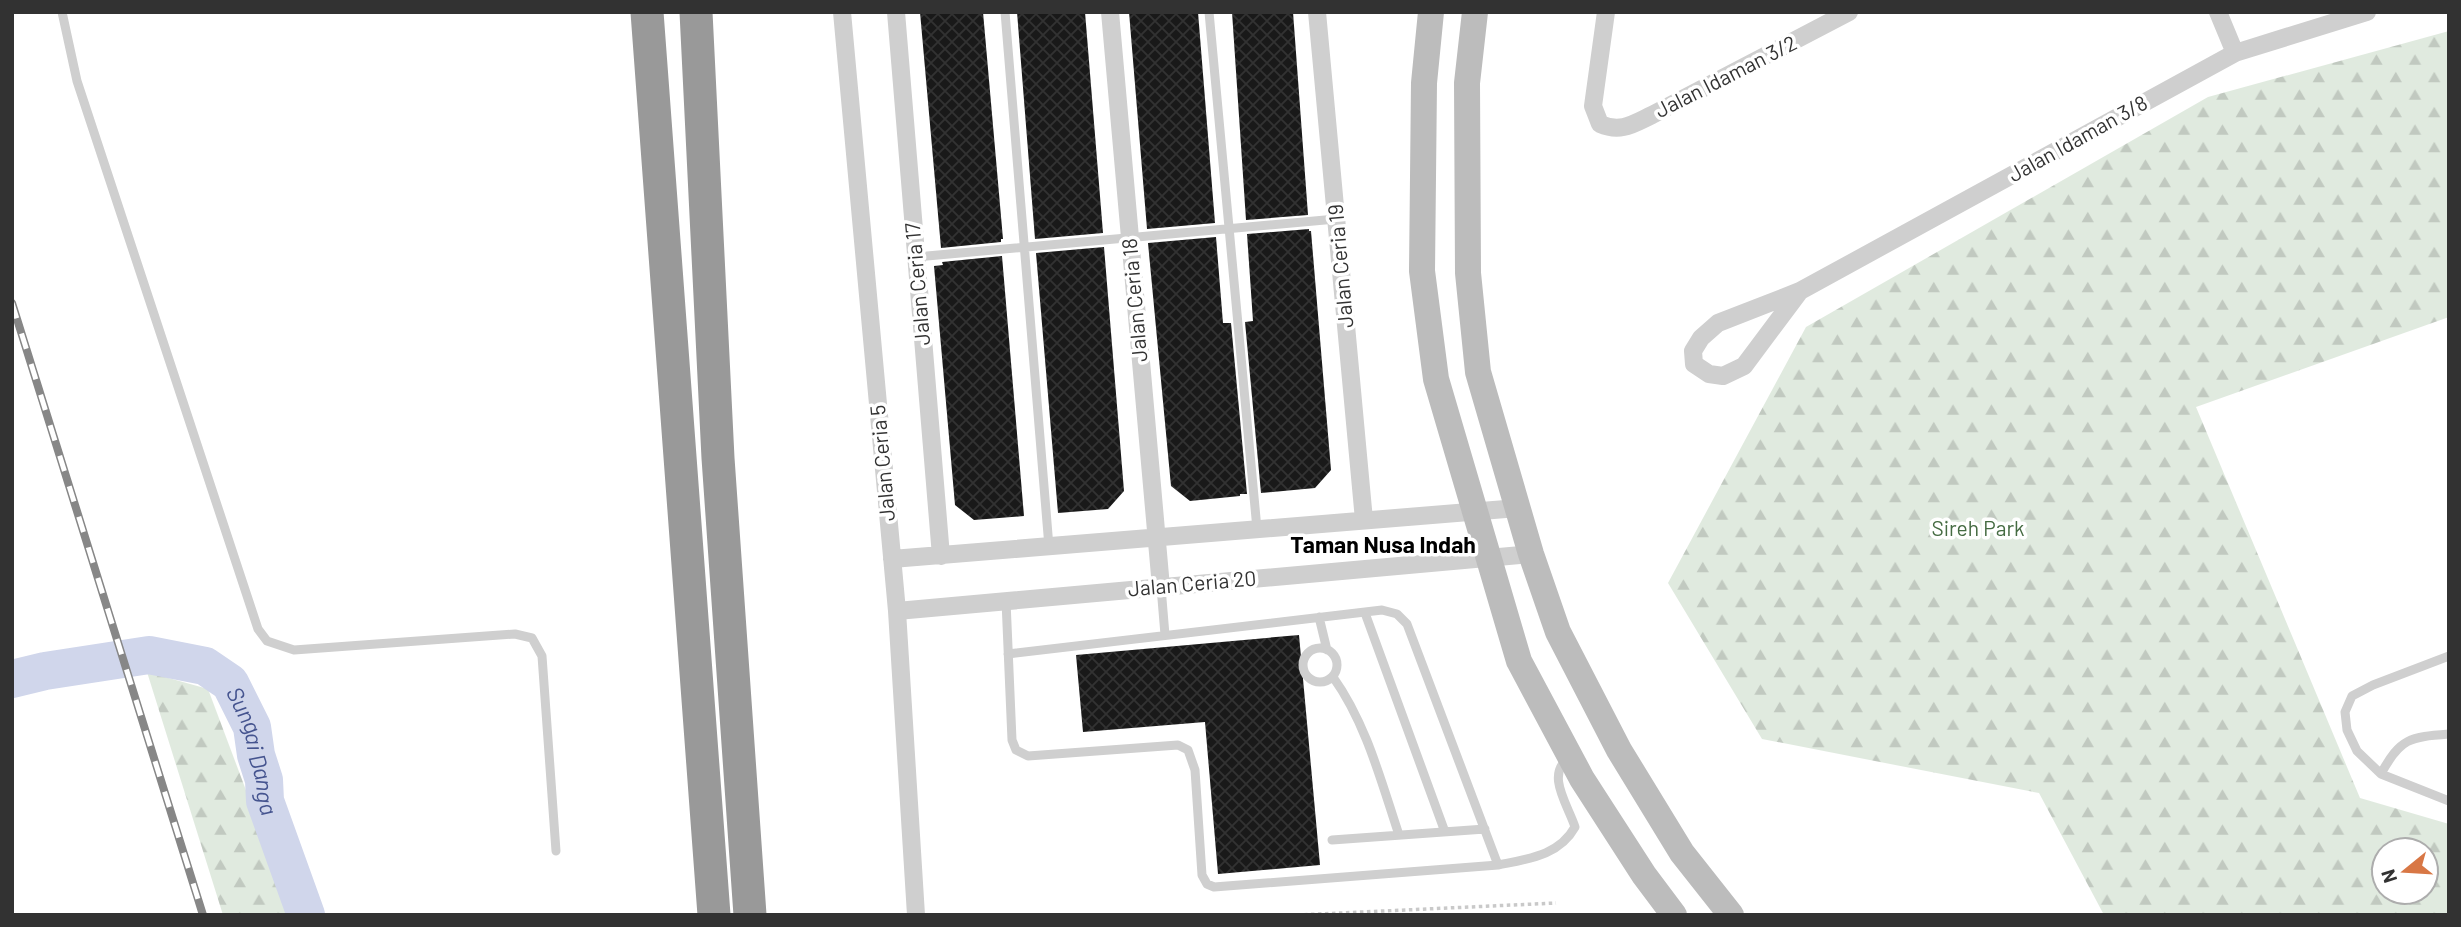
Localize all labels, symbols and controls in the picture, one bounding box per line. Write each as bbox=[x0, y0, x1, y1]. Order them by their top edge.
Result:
street label: Jalan Idaman 3/2 bbox=[1650, 29, 1800, 122]
street label: Jalan Idaman 3/8 bbox=[2003, 89, 2151, 186]
street label: Jalan Ceria 19 bbox=[1322, 203, 1357, 329]
street label: Jalan Ceria 17 bbox=[899, 222, 934, 347]
street label: Jalan Ceria 18 bbox=[1116, 237, 1151, 363]
street label: Jalan Ceria 5 bbox=[864, 404, 899, 522]
park label: Sireh Park bbox=[1931, 515, 2025, 540]
district label: Taman Nusa Indah bbox=[1290, 530, 1476, 558]
street label: Jalan Ceria 20 bbox=[1127, 564, 1257, 601]
water label: Sungai Danga bbox=[221, 682, 284, 819]
north arrow bbox=[2370, 836, 2440, 906]
text: N bbox=[2375, 867, 2401, 886]

